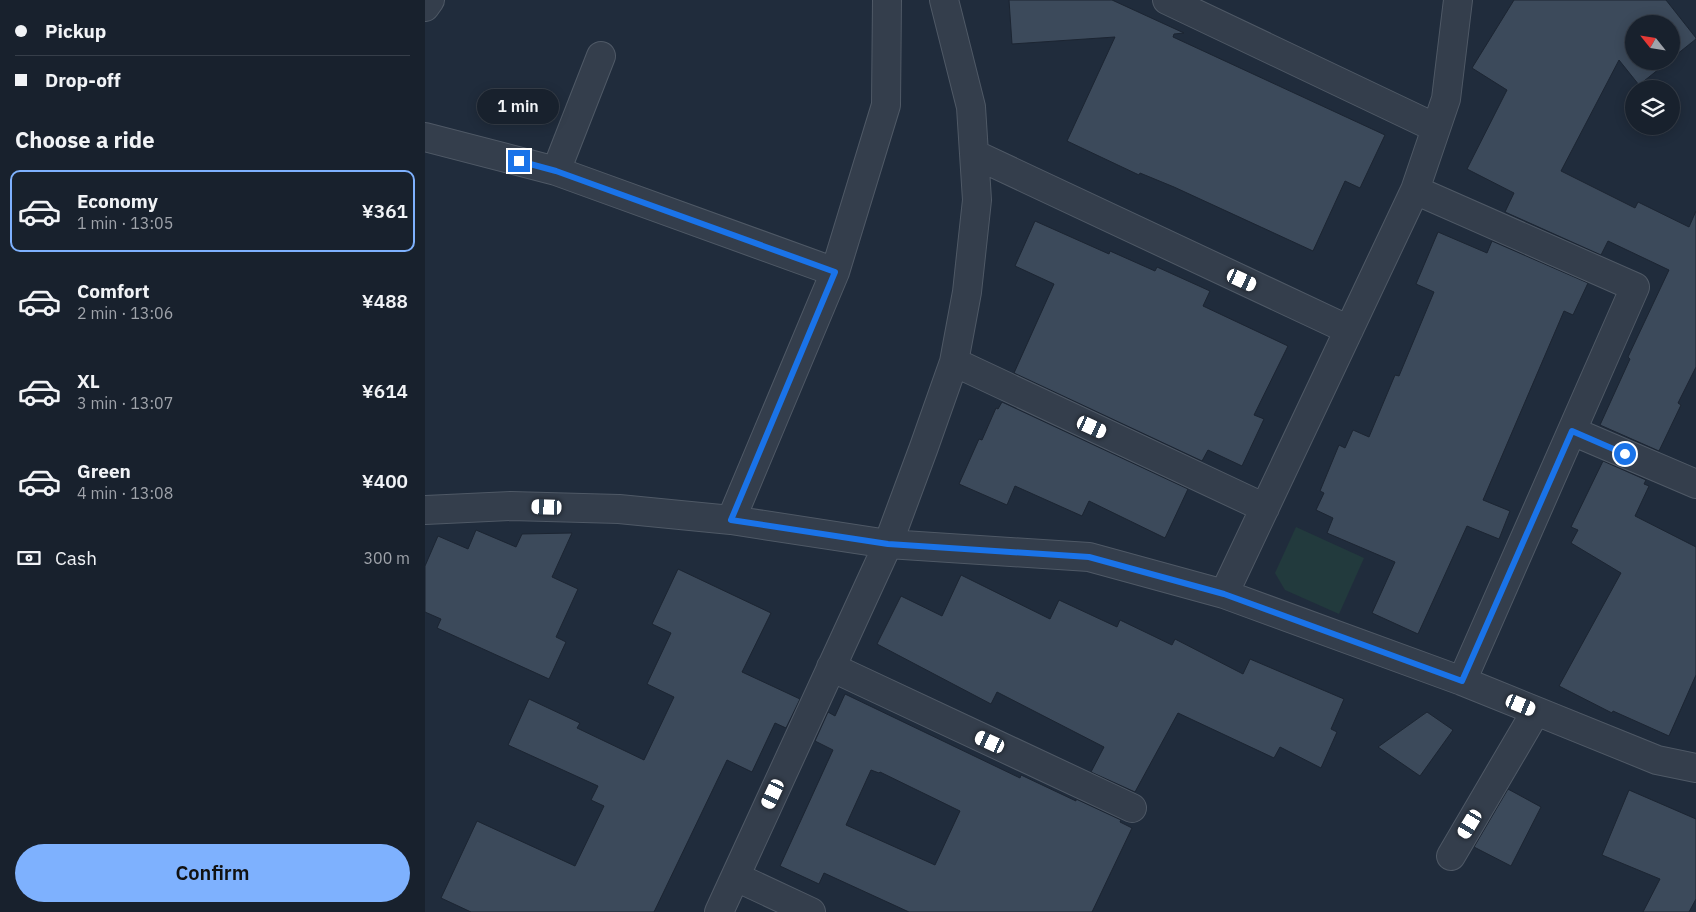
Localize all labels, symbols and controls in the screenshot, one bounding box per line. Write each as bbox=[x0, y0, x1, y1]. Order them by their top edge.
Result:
north arrow bbox=[1625, 15, 1680, 70]
map controls bbox=[1625, 15, 1680, 135]
text: Pickup bbox=[45, 19, 106, 43]
text: Drop-off bbox=[45, 68, 121, 92]
button: layers bbox=[1625, 80, 1680, 135]
callout: 1 min bbox=[478, 89, 560, 124]
text: 1 min bbox=[497, 96, 539, 116]
text: Choose a ride bbox=[15, 125, 155, 154]
route end bbox=[508, 150, 530, 172]
icon: car bbox=[17, 189, 62, 234]
text: Economy bbox=[77, 189, 158, 213]
text: ¥361 bbox=[362, 199, 408, 223]
text: 1 min · 13:05 bbox=[77, 213, 173, 233]
car bbox=[1225, 267, 1258, 293]
icon: car bbox=[17, 279, 62, 324]
text: Comfort bbox=[77, 279, 150, 303]
text: ¥488 bbox=[362, 289, 408, 313]
text: 2 min · 13:06 bbox=[77, 303, 173, 323]
icon: car bbox=[17, 369, 62, 414]
text: XL bbox=[77, 369, 100, 393]
text: ¥614 bbox=[362, 379, 408, 403]
text: 3 min · 13:07 bbox=[77, 393, 173, 413]
car bbox=[1075, 414, 1108, 440]
route start bbox=[1614, 443, 1636, 465]
icon: car bbox=[17, 459, 62, 504]
text: Green bbox=[77, 459, 131, 483]
text: ¥400 bbox=[362, 469, 408, 493]
text: 4 min · 13:08 bbox=[77, 483, 173, 503]
car bbox=[531, 499, 562, 515]
icon: cash bbox=[15, 544, 43, 572]
text: Cash bbox=[55, 546, 97, 570]
text: 300 m bbox=[363, 548, 410, 568]
car bbox=[1504, 692, 1537, 718]
car bbox=[973, 729, 1006, 755]
car bbox=[759, 777, 786, 811]
car bbox=[1455, 807, 1484, 841]
button: Confirm bbox=[15, 844, 410, 902]

